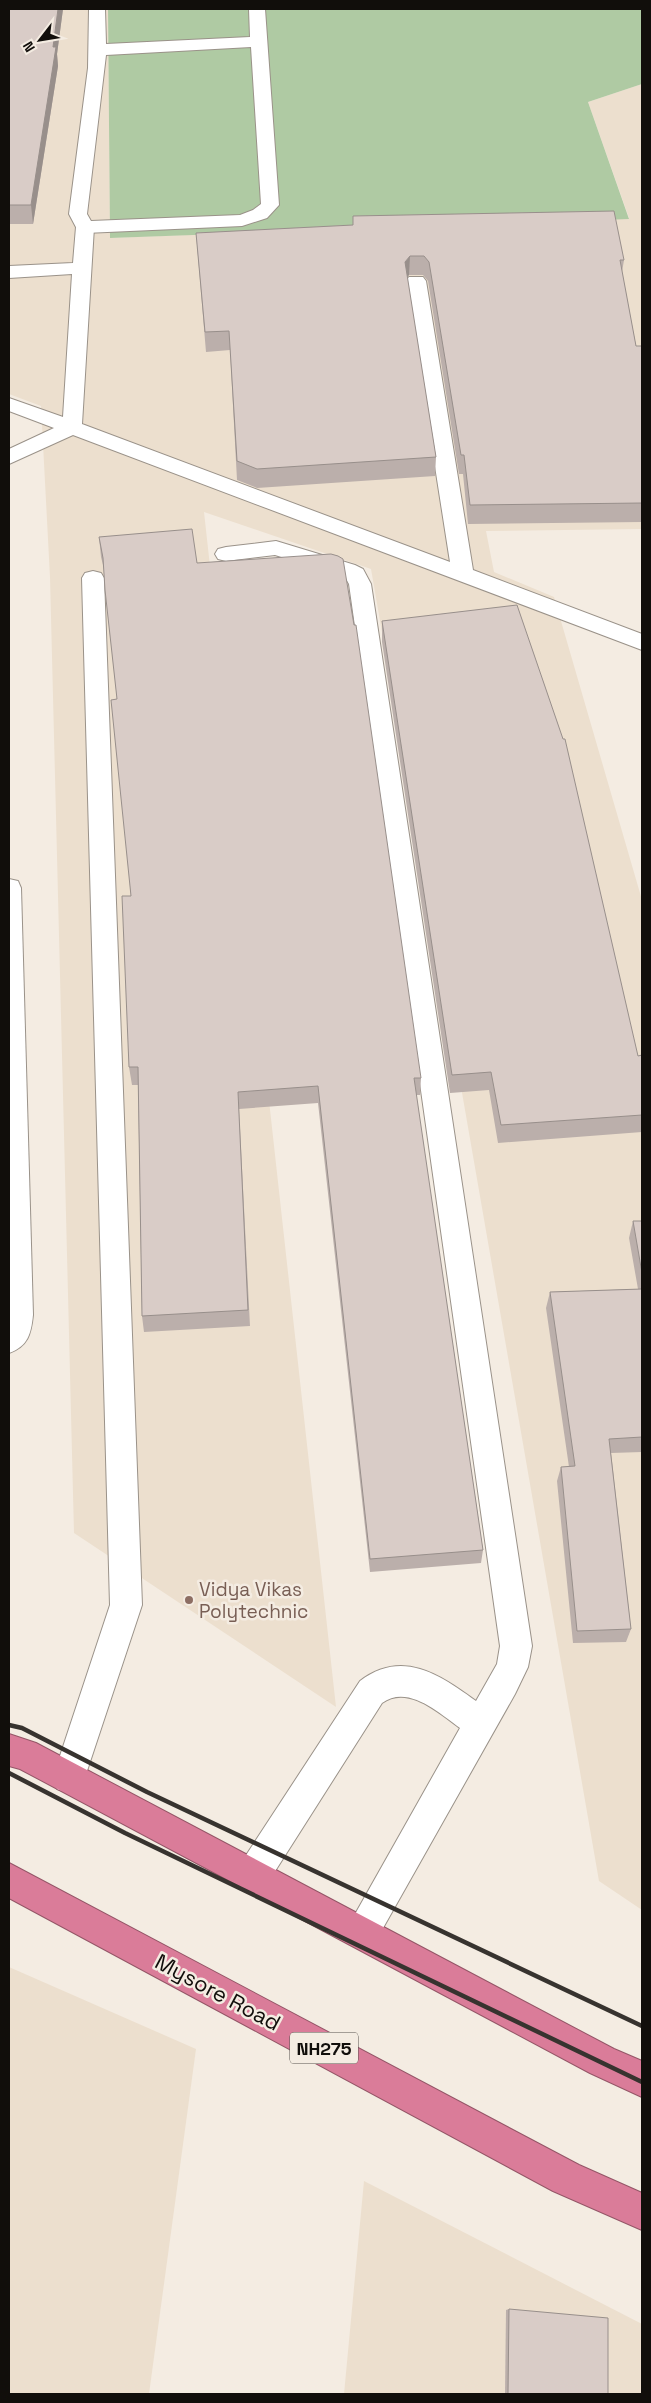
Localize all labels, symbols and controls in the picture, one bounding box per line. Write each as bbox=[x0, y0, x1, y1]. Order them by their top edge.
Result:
north arrow bbox=[15, 15, 65, 65]
text: N bbox=[19, 38, 39, 55]
place label: Vidya Vikas Polytechnic bbox=[199, 1577, 308, 1624]
marker: Vidya Vikas Polytechnic bbox=[183, 1594, 195, 1606]
street label: Mysore Road bbox=[150, 1947, 286, 2037]
road number: NH275 bbox=[290, 2032, 358, 2064]

